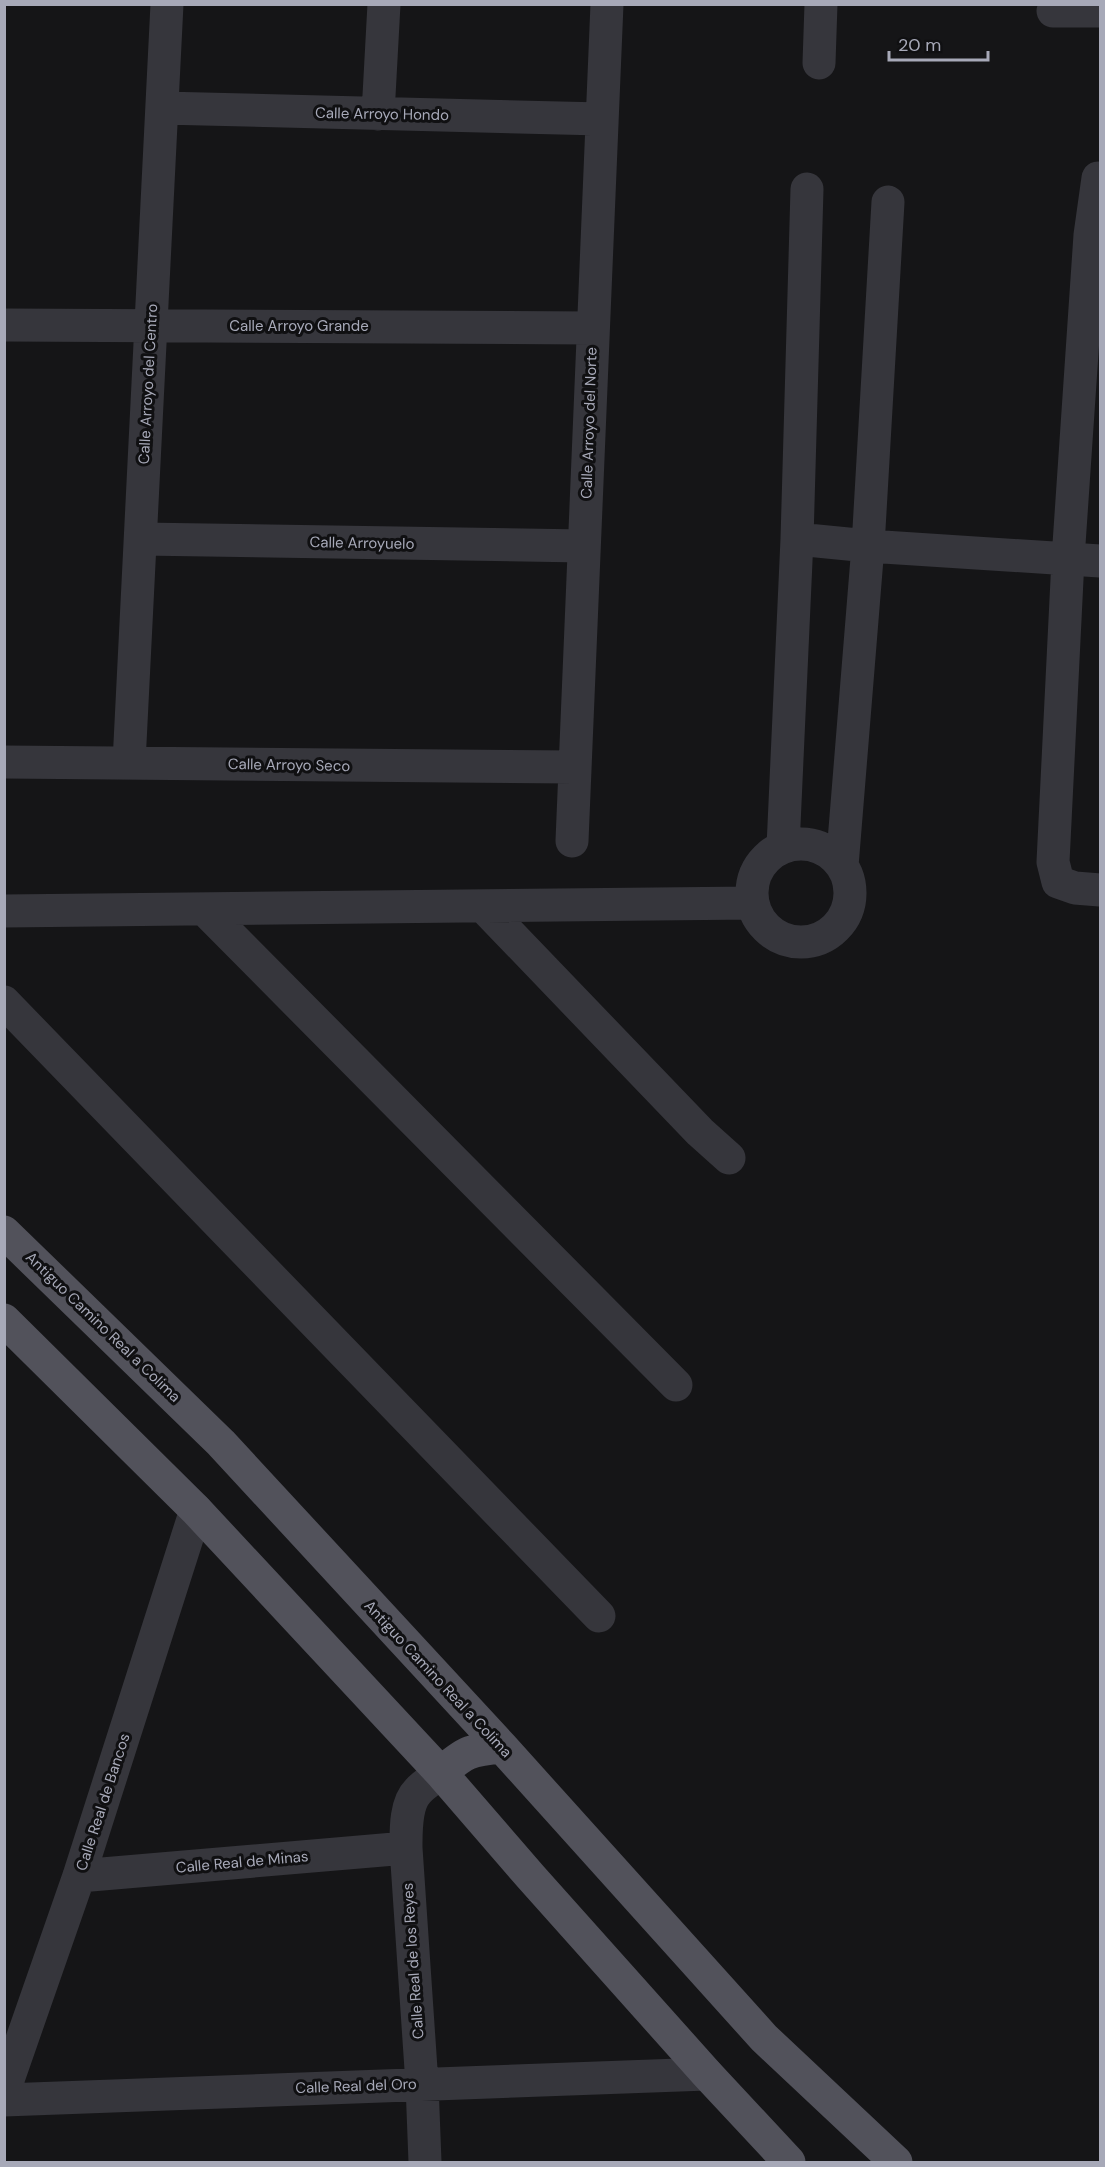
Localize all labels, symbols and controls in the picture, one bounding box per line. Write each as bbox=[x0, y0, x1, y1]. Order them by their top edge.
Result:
scale bar bbox=[889, 24, 988, 62]
text: 20 m bbox=[898, 33, 941, 57]
street label: Calle Arroyo Hondo bbox=[315, 103, 449, 125]
street label: Calle Arroyo del Centro bbox=[134, 303, 162, 465]
street label: Calle Arroyo Grande bbox=[229, 316, 369, 336]
street label: Calle Arroyo del Norte bbox=[576, 347, 602, 499]
street label: Calle Arroyuelo bbox=[309, 532, 415, 554]
street label: Calle Arroyo Seco bbox=[228, 754, 350, 776]
street label: Antiguo Camino Real a Colima bbox=[21, 1248, 185, 1406]
street label: Antiguo Camino Real a Colima bbox=[360, 1596, 516, 1762]
street label: Calle Real de Bancos bbox=[71, 1731, 135, 1873]
street label: Calle Real de Minas bbox=[175, 1846, 309, 1878]
street label: Calle Real de los Reyes bbox=[398, 1882, 428, 2040]
street label: Calle Real del Oro bbox=[295, 2074, 417, 2098]

